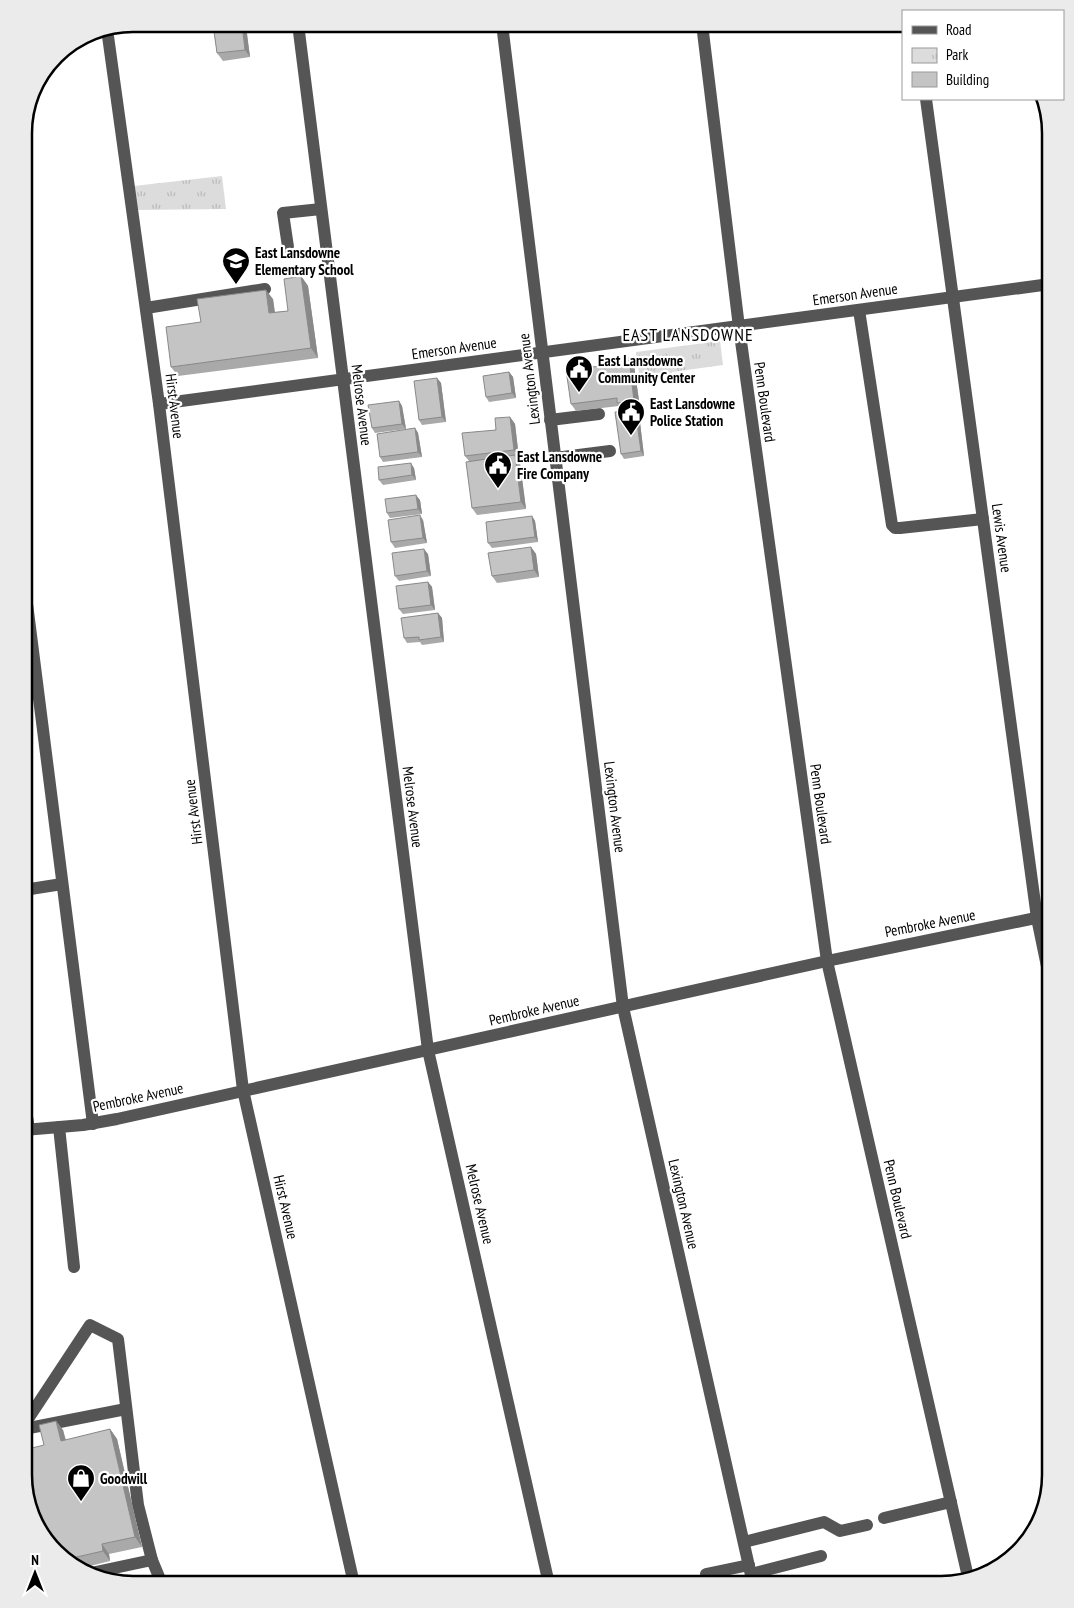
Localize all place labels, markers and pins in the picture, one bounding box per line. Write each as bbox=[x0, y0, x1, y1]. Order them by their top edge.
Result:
place label: East Lansdowne Elementary School bbox=[255, 243, 354, 279]
school or university icon: East Lansdowne Elementary School bbox=[221, 246, 251, 285]
place label: East Lansdowne Community Center bbox=[598, 351, 696, 387]
public building icon: East Lansdowne Community Center bbox=[564, 354, 594, 393]
place label: East Lansdowne Police Station bbox=[650, 394, 735, 430]
public building icon: East Lansdowne Police Station bbox=[616, 397, 646, 436]
place label: East Lansdowne Fire Company bbox=[517, 447, 602, 483]
public building icon: East Lansdowne Fire Company bbox=[483, 450, 513, 489]
shop icon: Goodwill bbox=[66, 1463, 96, 1502]
place label: Goodwill bbox=[100, 1469, 148, 1488]

